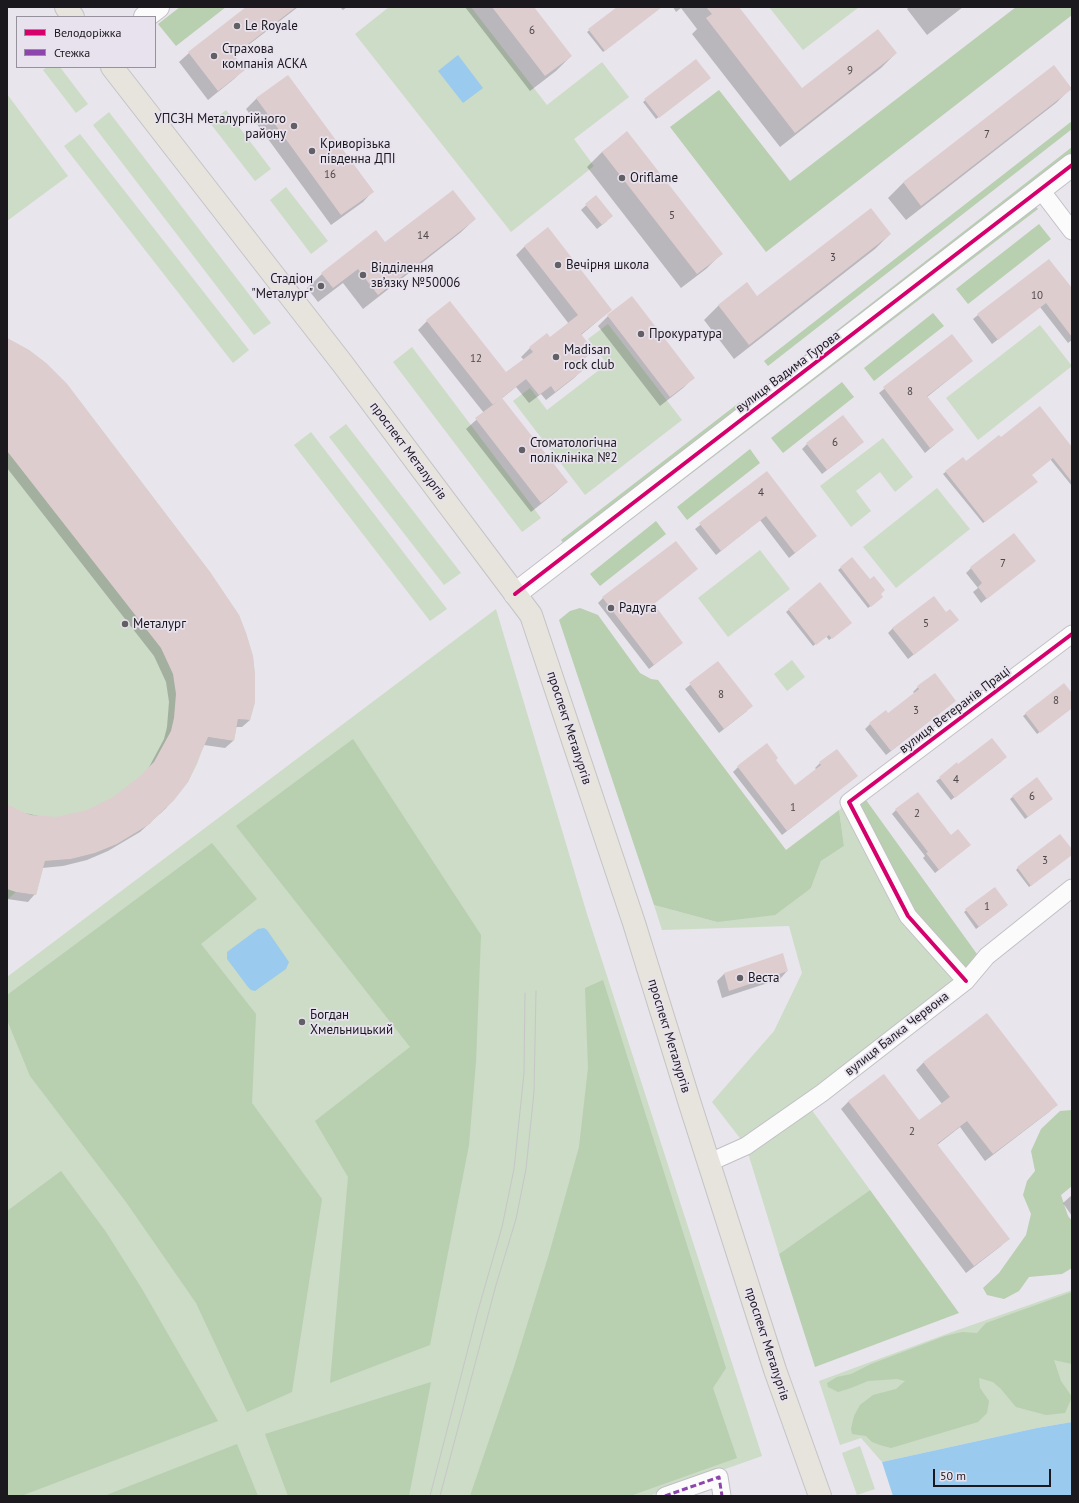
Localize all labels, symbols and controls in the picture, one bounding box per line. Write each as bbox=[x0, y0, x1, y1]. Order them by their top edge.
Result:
legend bbox=[16, 16, 156, 68]
place label: Le Royale bbox=[245, 18, 298, 34]
marker: Le Royale bbox=[232, 21, 242, 31]
house number: 6 bbox=[529, 24, 535, 38]
text: Велодоріжка bbox=[54, 25, 121, 40]
place label: Страхова компанія АСКА bbox=[222, 41, 307, 72]
text: Стежка bbox=[54, 45, 90, 60]
marker: Страхова компанія АСКА bbox=[209, 51, 219, 61]
house number: 9 bbox=[847, 64, 853, 78]
place label: УПСЗН Металургійного району bbox=[155, 111, 286, 142]
marker: УПСЗН Металургійного району bbox=[289, 121, 299, 131]
house number: 7 bbox=[984, 128, 990, 142]
place label: Криворізька південна ДПІ bbox=[320, 136, 396, 167]
marker: Криворізька південна ДПІ bbox=[307, 146, 317, 156]
house number: 16 bbox=[324, 168, 336, 182]
place label: Oriflame bbox=[630, 170, 678, 186]
marker: Oriflame bbox=[617, 173, 627, 183]
house number: 5 bbox=[669, 209, 675, 223]
house number: 14 bbox=[417, 229, 429, 243]
house number: 3 bbox=[830, 251, 836, 265]
place label: Вечірня школа bbox=[566, 257, 649, 273]
place label: Відділення зв’язку №50006 bbox=[371, 260, 460, 291]
marker: Вечірня школа bbox=[553, 260, 563, 270]
marker: Відділення зв’язку №50006 bbox=[358, 270, 368, 280]
place label: Стадіон "Металург" bbox=[251, 271, 313, 302]
marker: Стадіон "Металург" bbox=[316, 281, 326, 291]
house number: 10 bbox=[1031, 289, 1043, 303]
place label: Прокуратура bbox=[649, 326, 722, 342]
street label: вулиця Вадима Гурова bbox=[733, 328, 843, 416]
marker: Прокуратура bbox=[636, 329, 646, 339]
place label: Madisan rock club bbox=[564, 342, 615, 373]
house number: 12 bbox=[470, 352, 482, 366]
marker: Madisan rock club bbox=[551, 352, 561, 362]
house number: 8 bbox=[907, 385, 913, 399]
street label: проспект Металургів bbox=[366, 399, 450, 503]
place label: Стоматологічна поліклініка №2 bbox=[530, 435, 618, 466]
house number: 6 bbox=[832, 436, 838, 450]
marker: Стоматологічна поліклініка №2 bbox=[517, 445, 527, 455]
house number: 4 bbox=[758, 486, 764, 500]
house number: 7 bbox=[1000, 557, 1006, 571]
place label: Радуга bbox=[619, 600, 657, 616]
marker: Радуга bbox=[606, 603, 616, 613]
place label: Металург bbox=[133, 616, 186, 632]
house number: 5 bbox=[923, 617, 929, 631]
marker: Металург bbox=[120, 619, 130, 629]
street label: вулиця Ветеранів Праці bbox=[896, 663, 1014, 757]
street label: проспект Металургів bbox=[543, 669, 595, 787]
house number: 8 bbox=[718, 688, 724, 702]
house number: 8 bbox=[1053, 694, 1059, 708]
house number: 3 bbox=[913, 704, 919, 718]
house number: 4 bbox=[953, 773, 959, 787]
house number: 6 bbox=[1029, 790, 1035, 804]
house number: 1 bbox=[790, 801, 796, 815]
house number: 2 bbox=[914, 807, 920, 821]
house number: 3 bbox=[1042, 854, 1048, 868]
house number: 1 bbox=[984, 900, 990, 914]
place label: Веста bbox=[748, 970, 779, 986]
marker: Веста bbox=[735, 973, 745, 983]
street label: проспект Металургів bbox=[644, 977, 694, 1095]
street label: вулиця Балка Червона bbox=[842, 989, 952, 1079]
place label: Богдан Хмельницький bbox=[310, 1007, 393, 1038]
marker: Богдан Хмельницький bbox=[297, 1017, 307, 1027]
house number: 2 bbox=[909, 1125, 915, 1139]
street label: проспект Металургів bbox=[741, 1285, 793, 1403]
scale bar bbox=[935, 1461, 1053, 1487]
text: 50 m bbox=[940, 1468, 966, 1483]

